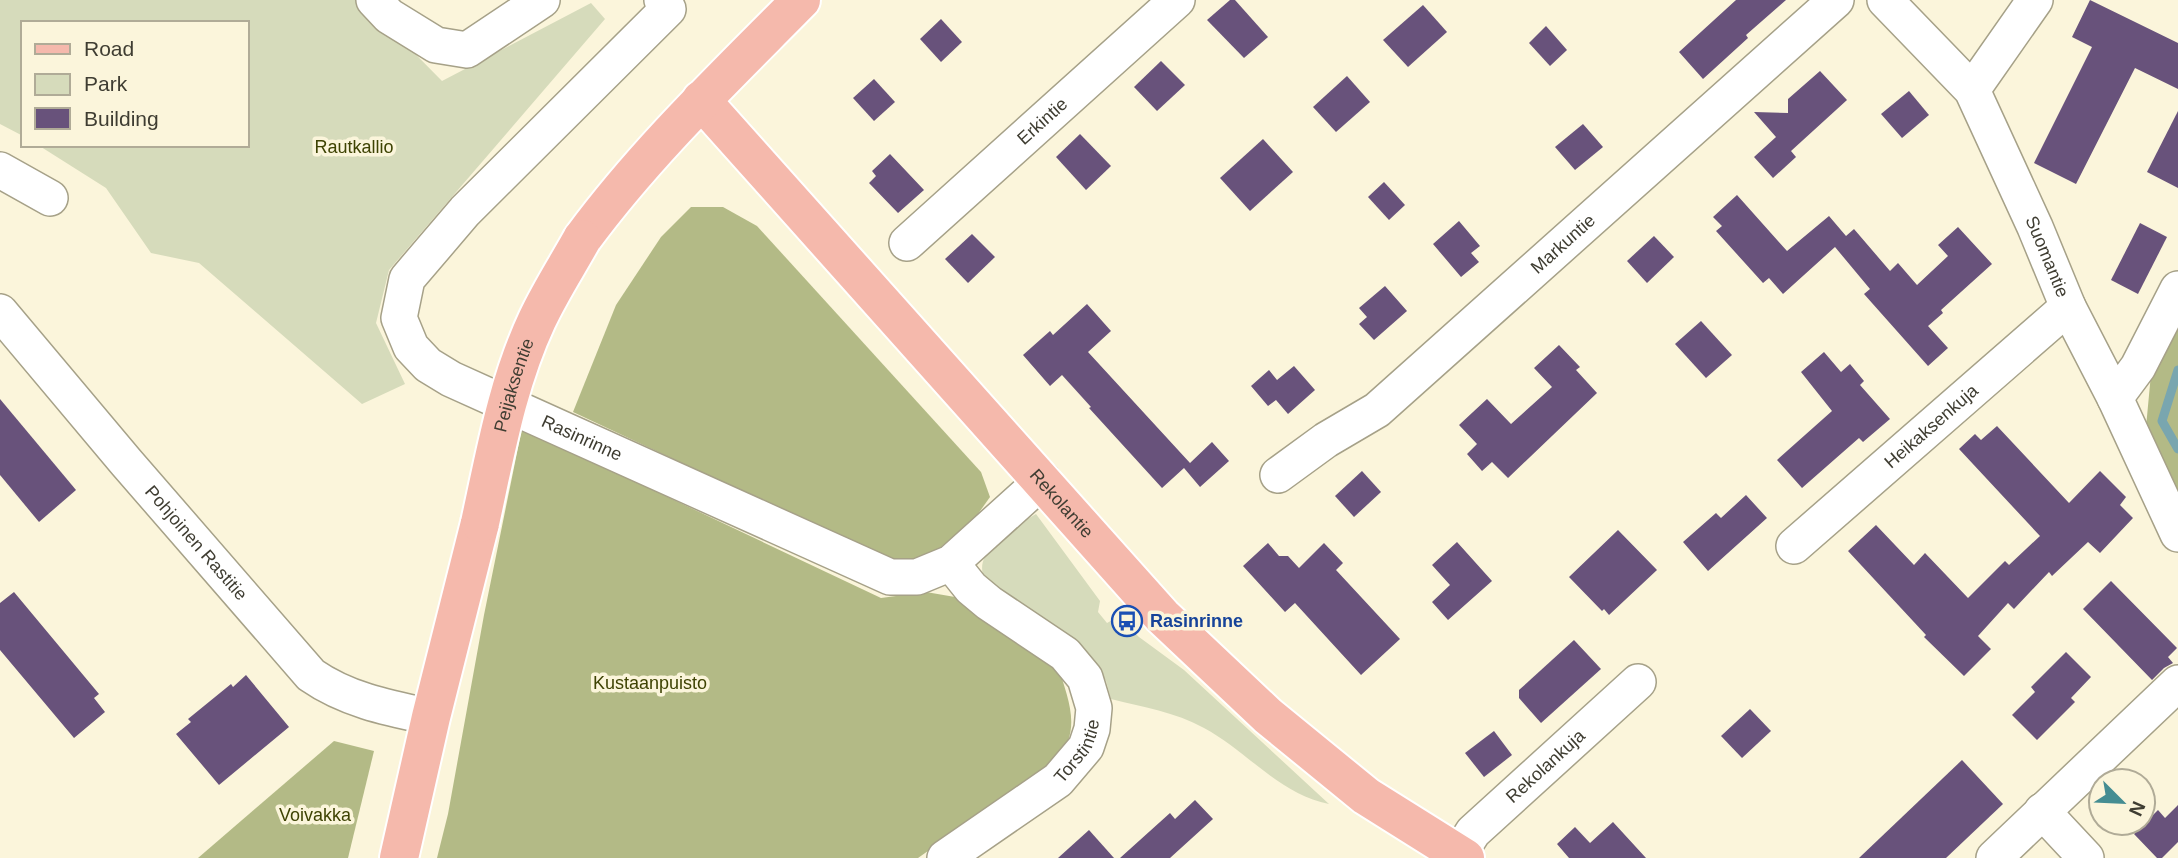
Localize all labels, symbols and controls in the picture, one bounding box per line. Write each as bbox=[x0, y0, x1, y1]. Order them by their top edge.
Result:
legend bbox=[21, 21, 248, 147]
text: Road bbox=[84, 37, 134, 60]
text: Park bbox=[84, 72, 128, 95]
street label: Erkintie bbox=[1013, 94, 1071, 149]
text: Building bbox=[84, 107, 159, 130]
park label: Rautkallio bbox=[314, 137, 394, 157]
street label: Markuntie bbox=[1527, 210, 1599, 278]
street label: Suomantie bbox=[2021, 213, 2073, 300]
street label: Peijaksentie bbox=[490, 335, 538, 434]
street label: Heikaksenkuja bbox=[1880, 380, 1983, 472]
street label: Rasinrinne bbox=[539, 411, 625, 465]
street label: Rekolantie bbox=[1026, 465, 1097, 542]
street label: Pohjoinen Rastitie bbox=[141, 481, 251, 604]
bus stop icon: Rasinrinne bbox=[1110, 604, 1144, 638]
place label: Rasinrinne bbox=[1150, 611, 1243, 631]
park label: Kustaanpuisto bbox=[593, 673, 707, 693]
street label: Torstintie bbox=[1050, 719, 1103, 787]
street label: Rekolankuja bbox=[1502, 725, 1590, 807]
north arrow bbox=[2087, 767, 2157, 837]
text: N bbox=[2125, 798, 2149, 819]
park label: Voivakka bbox=[279, 805, 352, 825]

